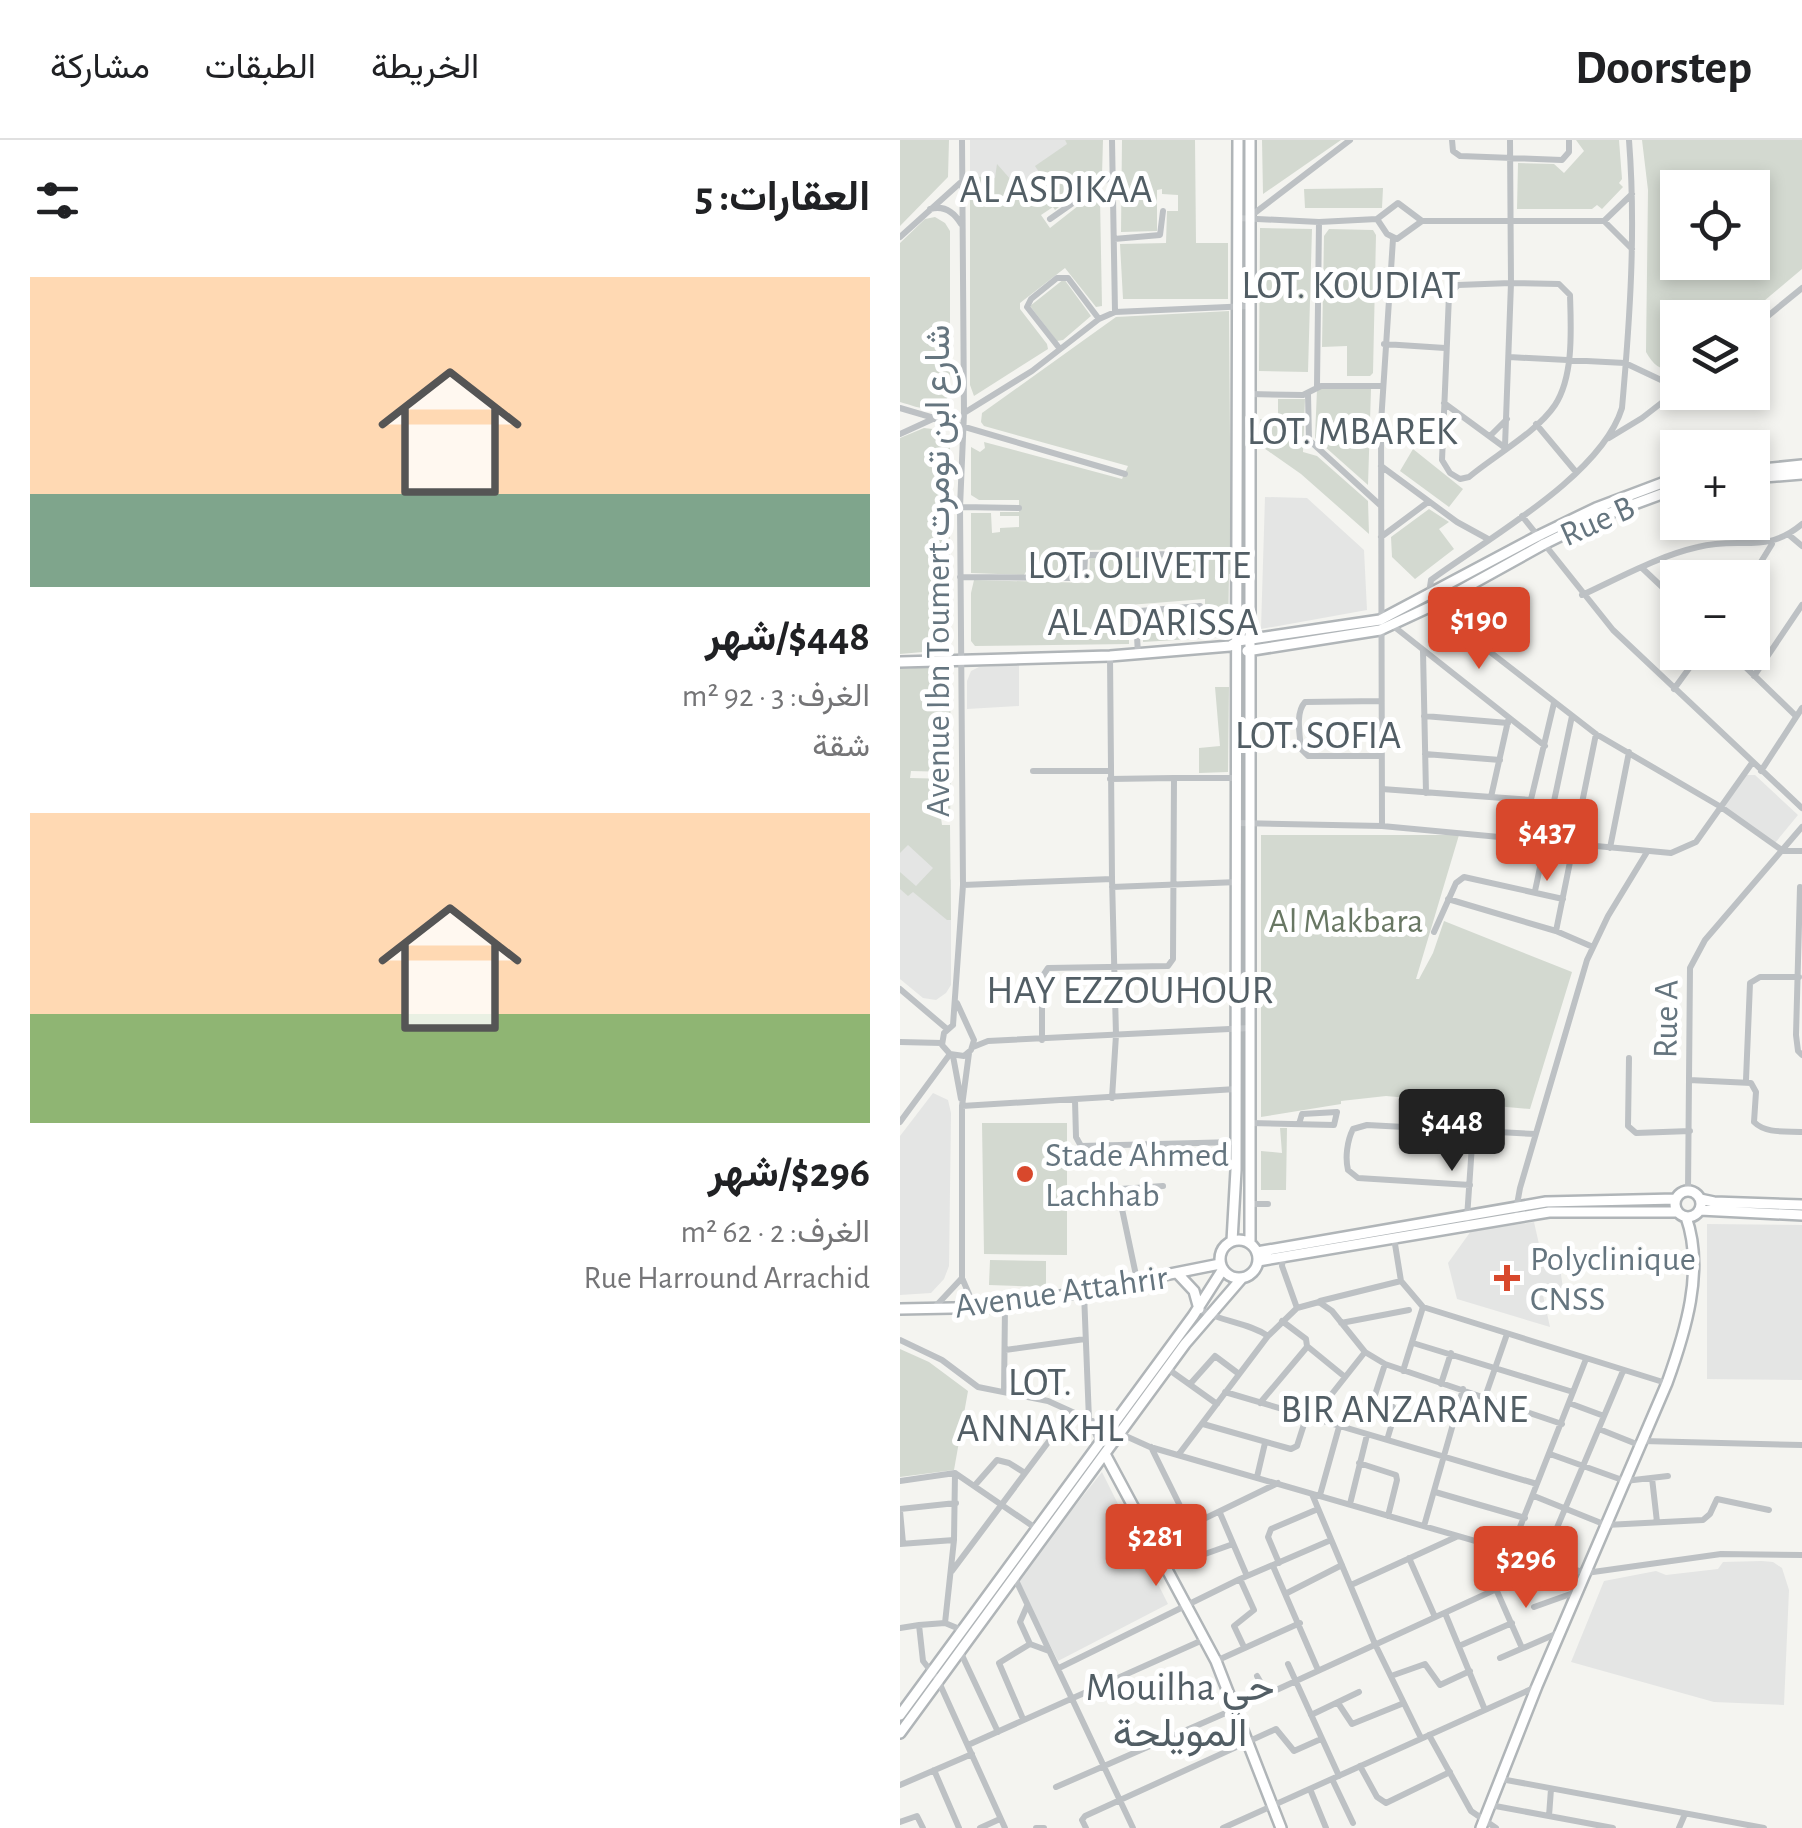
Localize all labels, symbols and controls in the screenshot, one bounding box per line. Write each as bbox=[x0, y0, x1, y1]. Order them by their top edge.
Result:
text: Doorstep bbox=[1575, 45, 1752, 93]
text: مشاركة bbox=[50, 50, 150, 85]
text: الطبقات bbox=[205, 50, 316, 85]
text: الخريطة bbox=[371, 50, 479, 85]
district label: AL ASDIKAA bbox=[960, 170, 1153, 210]
map controls bbox=[1660, 170, 1770, 670]
button: locate bbox=[1660, 170, 1770, 280]
icon: filters bbox=[30, 173, 85, 228]
text: العقارات: 5 bbox=[695, 176, 870, 218]
district label: LOT. KOUDIAT bbox=[1241, 266, 1461, 306]
button: layers bbox=[1660, 300, 1770, 410]
street label: Avenue Ibn Toumert شارع ابن تومرت bbox=[921, 325, 961, 817]
icon: home bbox=[360, 342, 540, 522]
district label: LOT. MBAREK bbox=[1247, 412, 1457, 452]
button: + bbox=[1660, 430, 1770, 540]
street label: Rue B bbox=[1555, 490, 1640, 553]
district label: LOT. OLIVETTE bbox=[1027, 546, 1251, 586]
button: − bbox=[1660, 560, 1770, 670]
pin: $190 bbox=[1420, 587, 1538, 672]
district label: AL ADARISSA bbox=[1047, 603, 1259, 643]
text: $190 bbox=[1450, 603, 1508, 635]
text: $448/شهر bbox=[705, 616, 870, 658]
text: الغرف: 3 · 92 m² bbox=[682, 680, 870, 712]
district label: LOT. SOFIA bbox=[1235, 716, 1401, 756]
text: شقة bbox=[812, 730, 870, 762]
pin: $437 bbox=[1488, 799, 1606, 884]
text: $437 bbox=[1518, 815, 1576, 847]
icon: home bbox=[360, 878, 540, 1058]
park label: Al Makbara bbox=[1269, 904, 1423, 939]
district label: HAY EZZOUHOUR bbox=[986, 971, 1274, 1011]
street label: Rue A bbox=[1648, 979, 1685, 1059]
pin: $448 bbox=[1393, 1089, 1511, 1174]
text: $448 bbox=[1421, 1105, 1483, 1137]
place label: Stade Ahmed Lachhab bbox=[1045, 1138, 1229, 1213]
text: $296/شهر bbox=[708, 1152, 870, 1194]
marker: Stade Ahmed Lachhab bbox=[1014, 1163, 1036, 1185]
text: الغرف: 2 · 62 m² bbox=[680, 1216, 870, 1248]
place label: Polyclinique CNSS bbox=[1530, 1242, 1696, 1317]
street label: Avenue Attahrir bbox=[952, 1260, 1171, 1325]
text: Rue Harround Arrachid bbox=[584, 1262, 870, 1294]
marker: Polyclinique CNSS bbox=[1494, 1265, 1520, 1291]
district label: LOT. ANNAKHL bbox=[957, 1363, 1124, 1449]
district label: BIR ANZARANE bbox=[1280, 1390, 1528, 1430]
pin: $281 bbox=[1097, 1504, 1215, 1589]
text: $281 bbox=[1128, 1520, 1184, 1552]
pin: $296 bbox=[1467, 1526, 1585, 1611]
text: $296 bbox=[1496, 1542, 1556, 1574]
district label: Mouilha حي المويلحة bbox=[1085, 1668, 1275, 1757]

